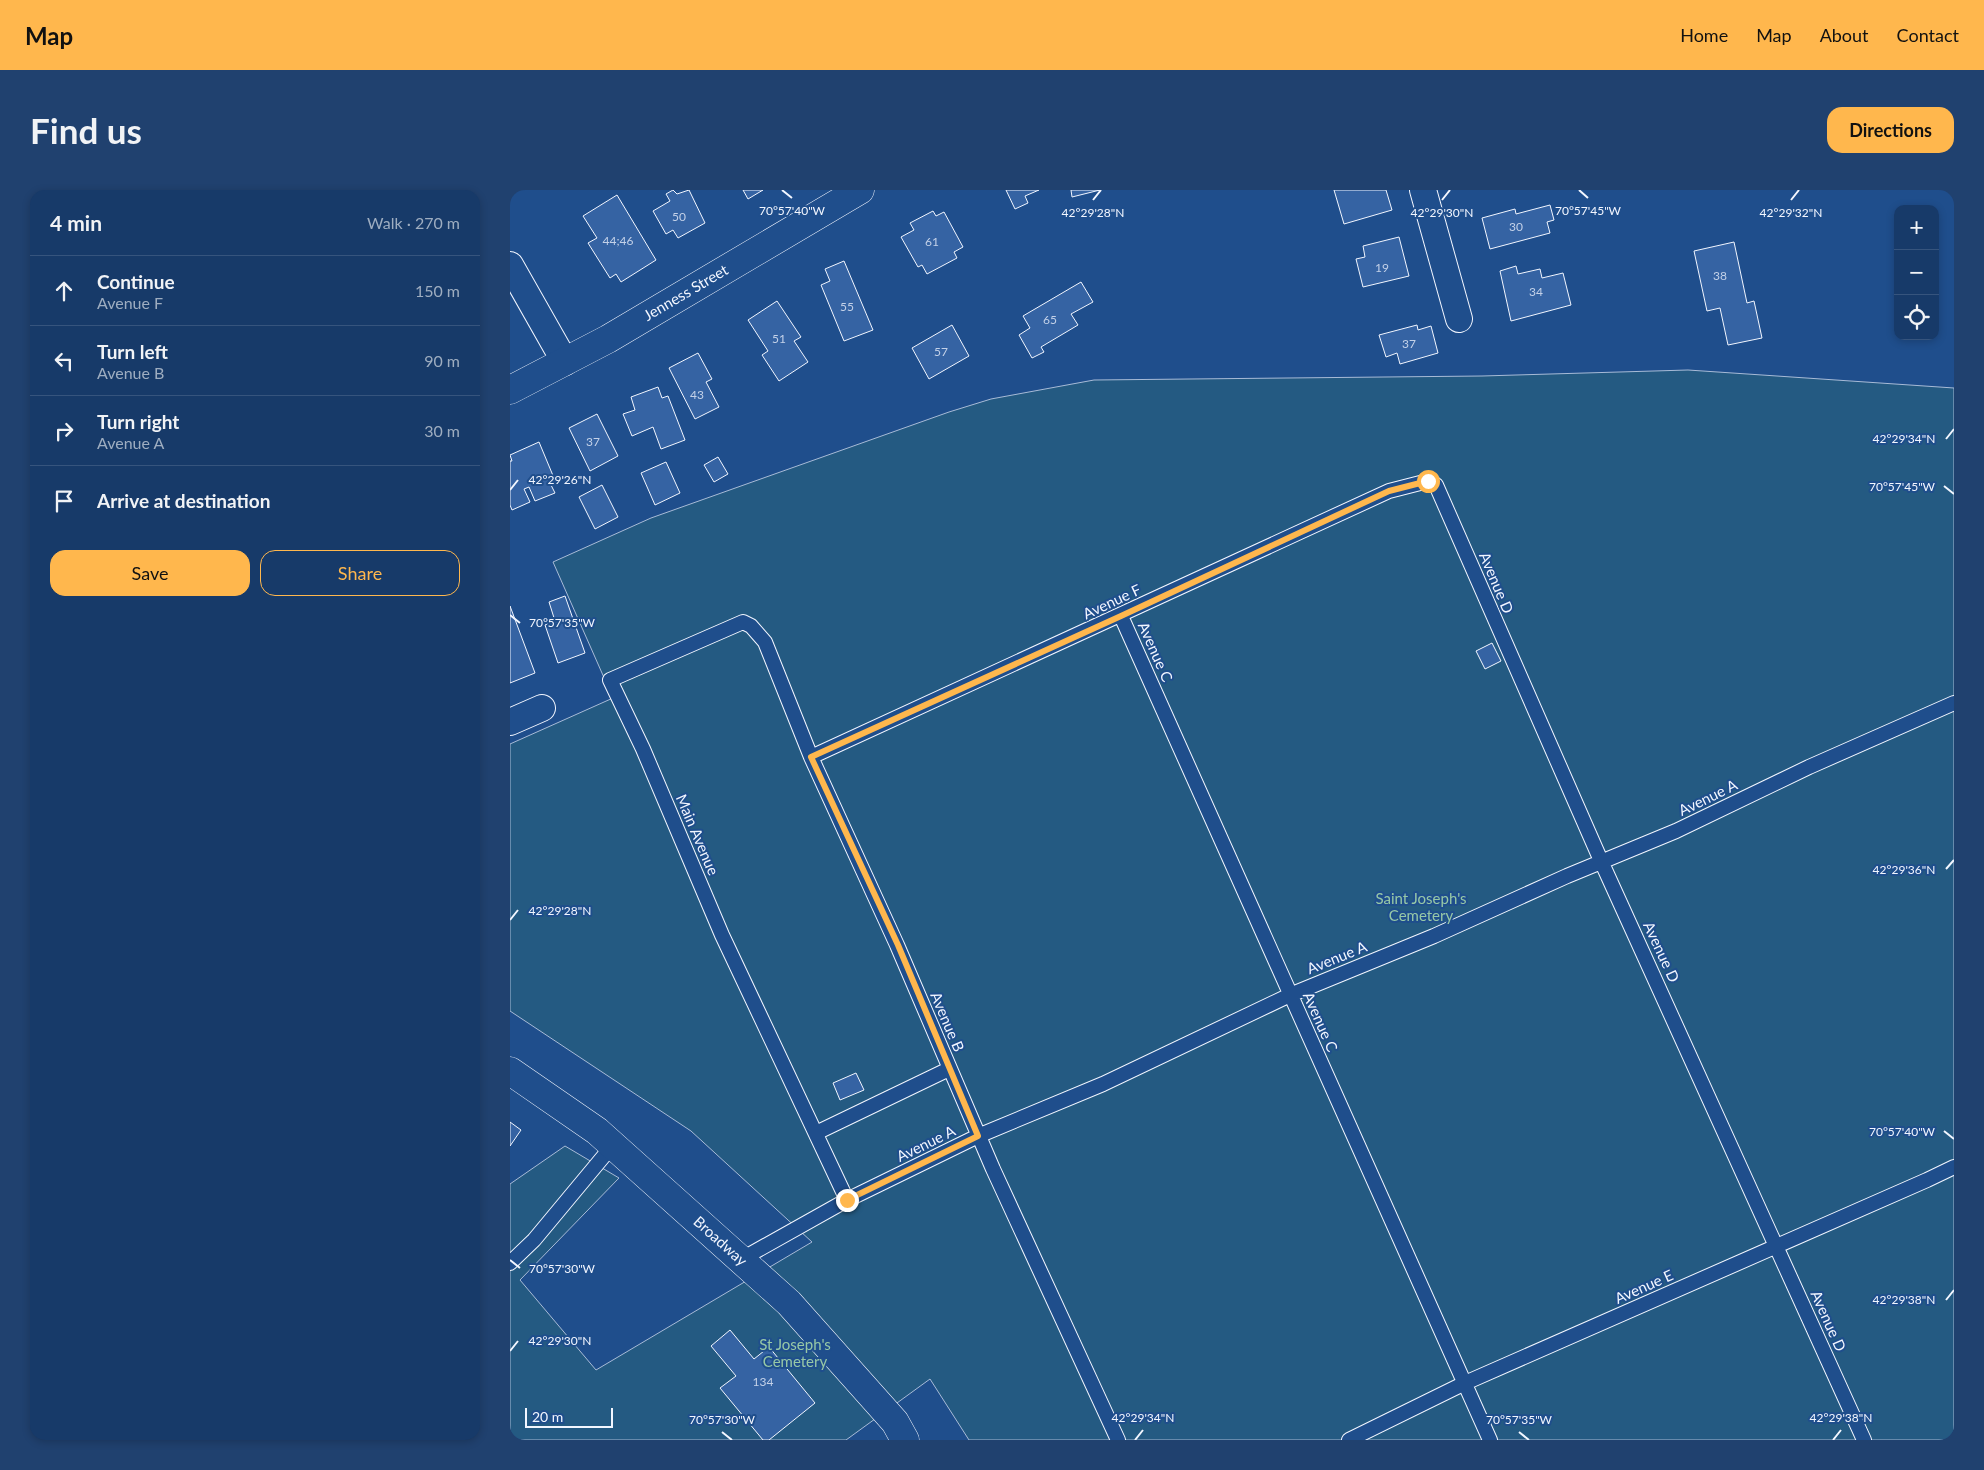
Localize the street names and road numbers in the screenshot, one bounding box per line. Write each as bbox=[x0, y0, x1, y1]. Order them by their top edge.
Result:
street label: Jenness Street bbox=[640, 260, 731, 324]
street label: Avenue D bbox=[1476, 549, 1518, 616]
street label: Avenue F bbox=[1080, 580, 1143, 622]
street label: Avenue C bbox=[1135, 619, 1177, 684]
street label: Avenue A bbox=[1675, 775, 1741, 819]
street label: Main Avenue bbox=[673, 791, 723, 878]
street label: Avenue D bbox=[1640, 918, 1684, 985]
street label: Avenue A bbox=[1304, 937, 1370, 977]
street label: Avenue B bbox=[927, 989, 969, 1054]
street label: Avenue C bbox=[1300, 989, 1342, 1054]
street label: Avenue A bbox=[893, 1121, 959, 1165]
street label: Broadway bbox=[690, 1212, 752, 1269]
street label: Avenue E bbox=[1612, 1265, 1676, 1307]
street label: Avenue D bbox=[1807, 1287, 1850, 1354]

